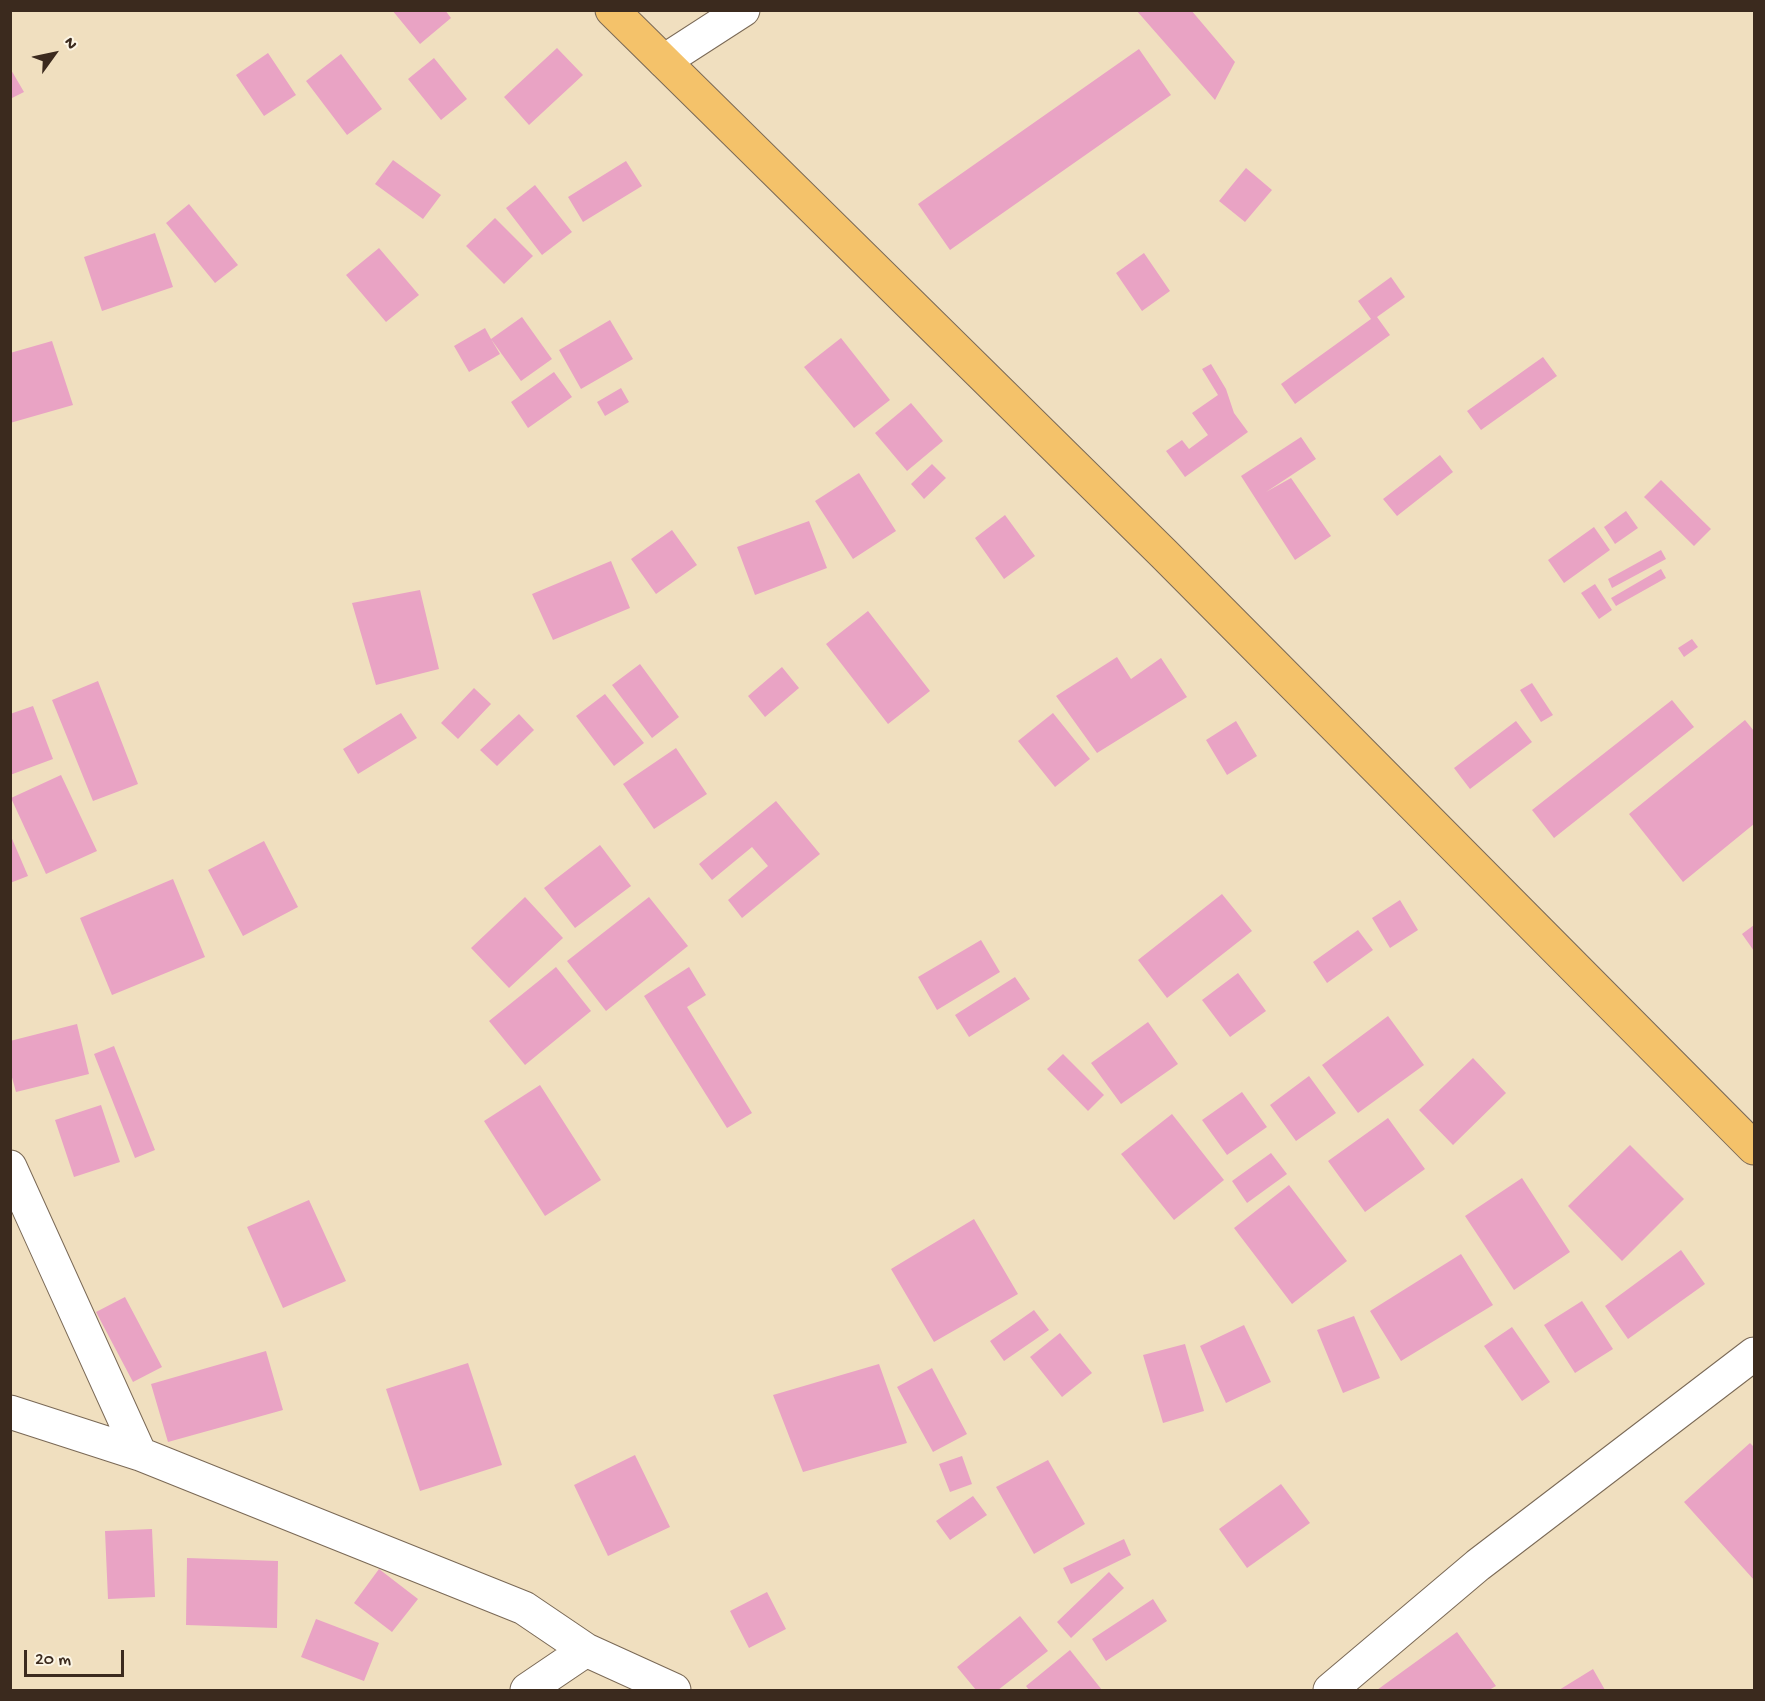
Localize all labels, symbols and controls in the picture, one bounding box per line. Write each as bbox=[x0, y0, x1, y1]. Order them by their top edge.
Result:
north arrow bbox=[24, 24, 84, 84]
text: N bbox=[59, 34, 80, 53]
scale bar bbox=[27, 1638, 128, 1676]
text: 20 m bbox=[35, 1650, 71, 1671]

